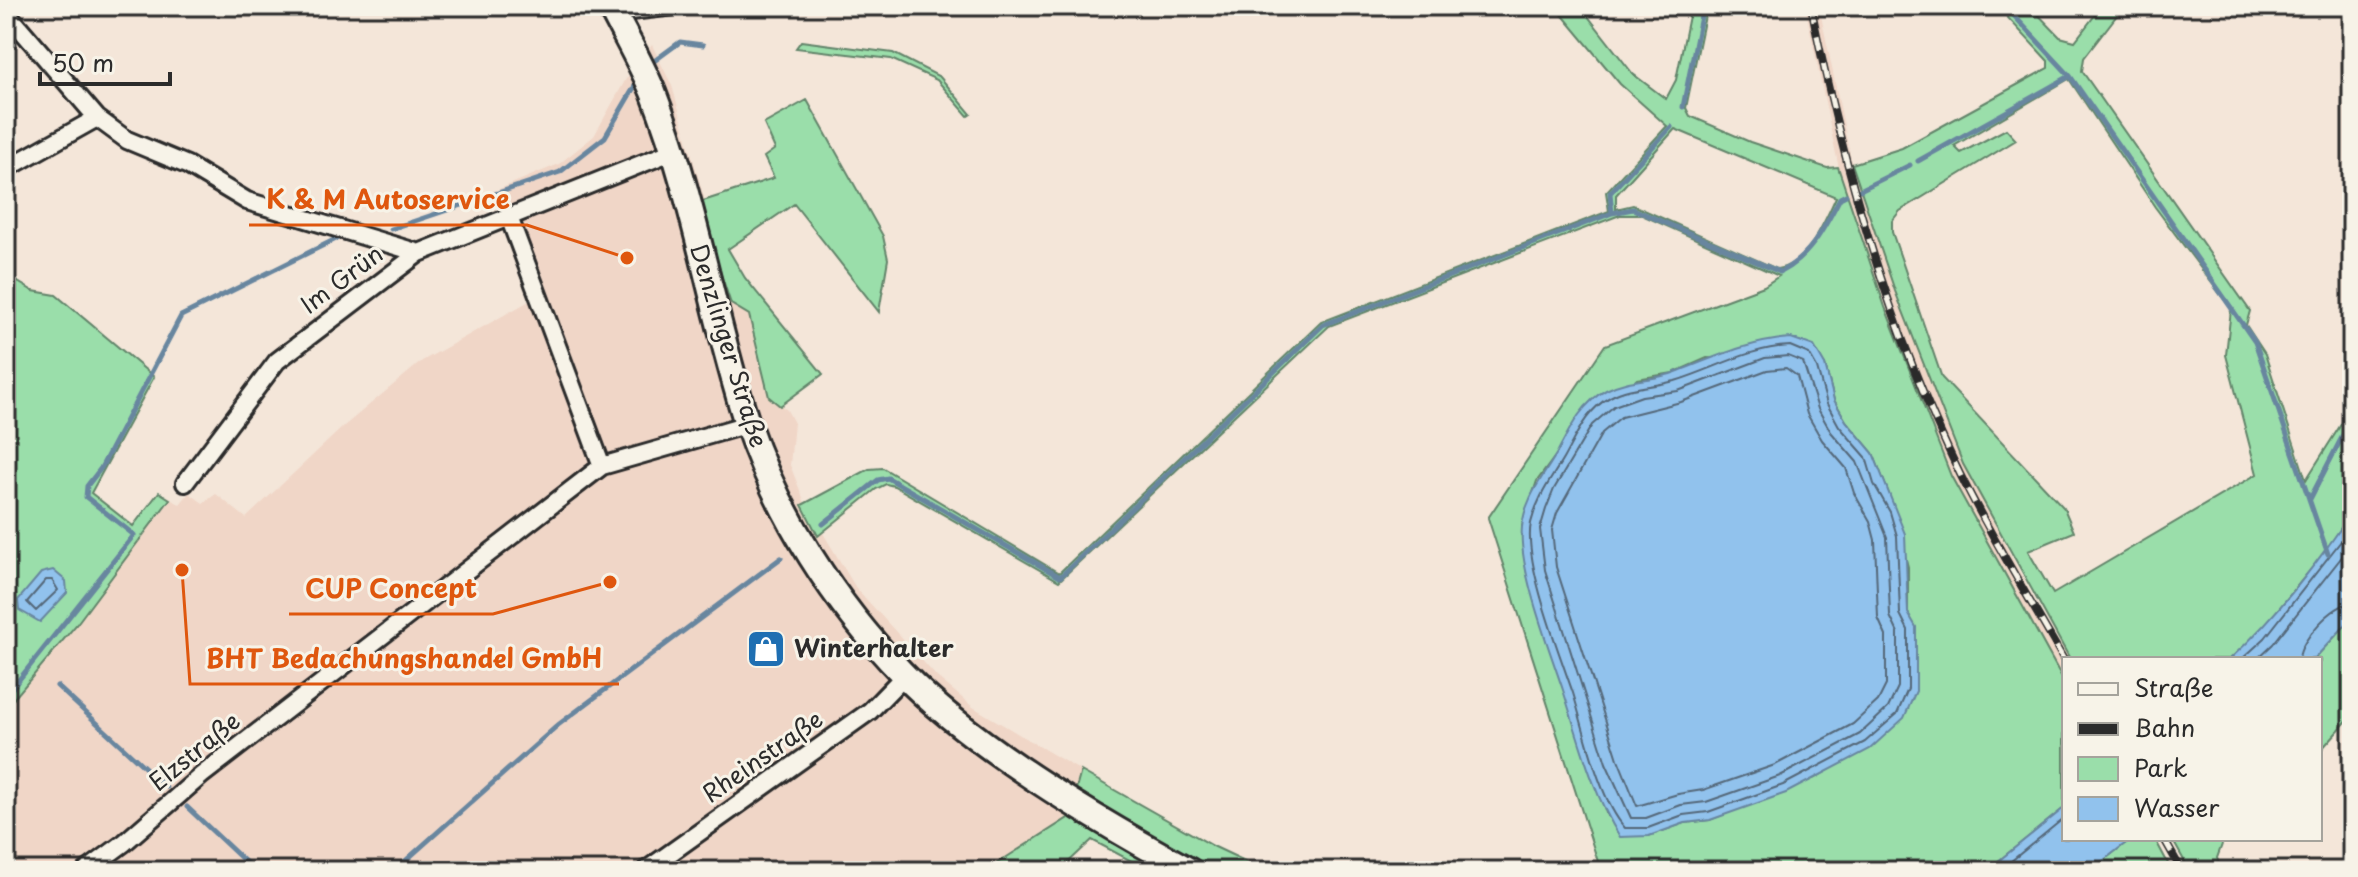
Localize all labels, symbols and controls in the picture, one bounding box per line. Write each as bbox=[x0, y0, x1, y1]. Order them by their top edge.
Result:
scale bar bbox=[40, 36, 170, 86]
text: 50 m bbox=[52, 44, 114, 80]
callout: K & M Autoservice bbox=[249, 175, 527, 225]
text: K & M Autoservice bbox=[266, 179, 510, 218]
street label: Im Grün bbox=[292, 235, 390, 322]
street label: Denzlinger Straße bbox=[682, 239, 778, 452]
callout: CUP Concept bbox=[289, 564, 493, 614]
text: CUP Concept bbox=[305, 568, 477, 607]
shop icon: Winterhalter bbox=[745, 628, 787, 670]
place label: Winterhalter bbox=[794, 629, 954, 665]
callout: BHT Bedachungshandel GmbH bbox=[190, 634, 619, 684]
text: BHT Bedachungshandel GmbH bbox=[206, 638, 602, 677]
legend bbox=[2062, 657, 2322, 841]
text: Straße bbox=[2134, 669, 2213, 705]
street label: Rheinstraße bbox=[694, 700, 830, 810]
street label: Elzstraße bbox=[140, 702, 247, 798]
text: Bahn bbox=[2134, 709, 2195, 745]
text: Park bbox=[2134, 749, 2188, 785]
text: Wasser bbox=[2134, 789, 2220, 825]

